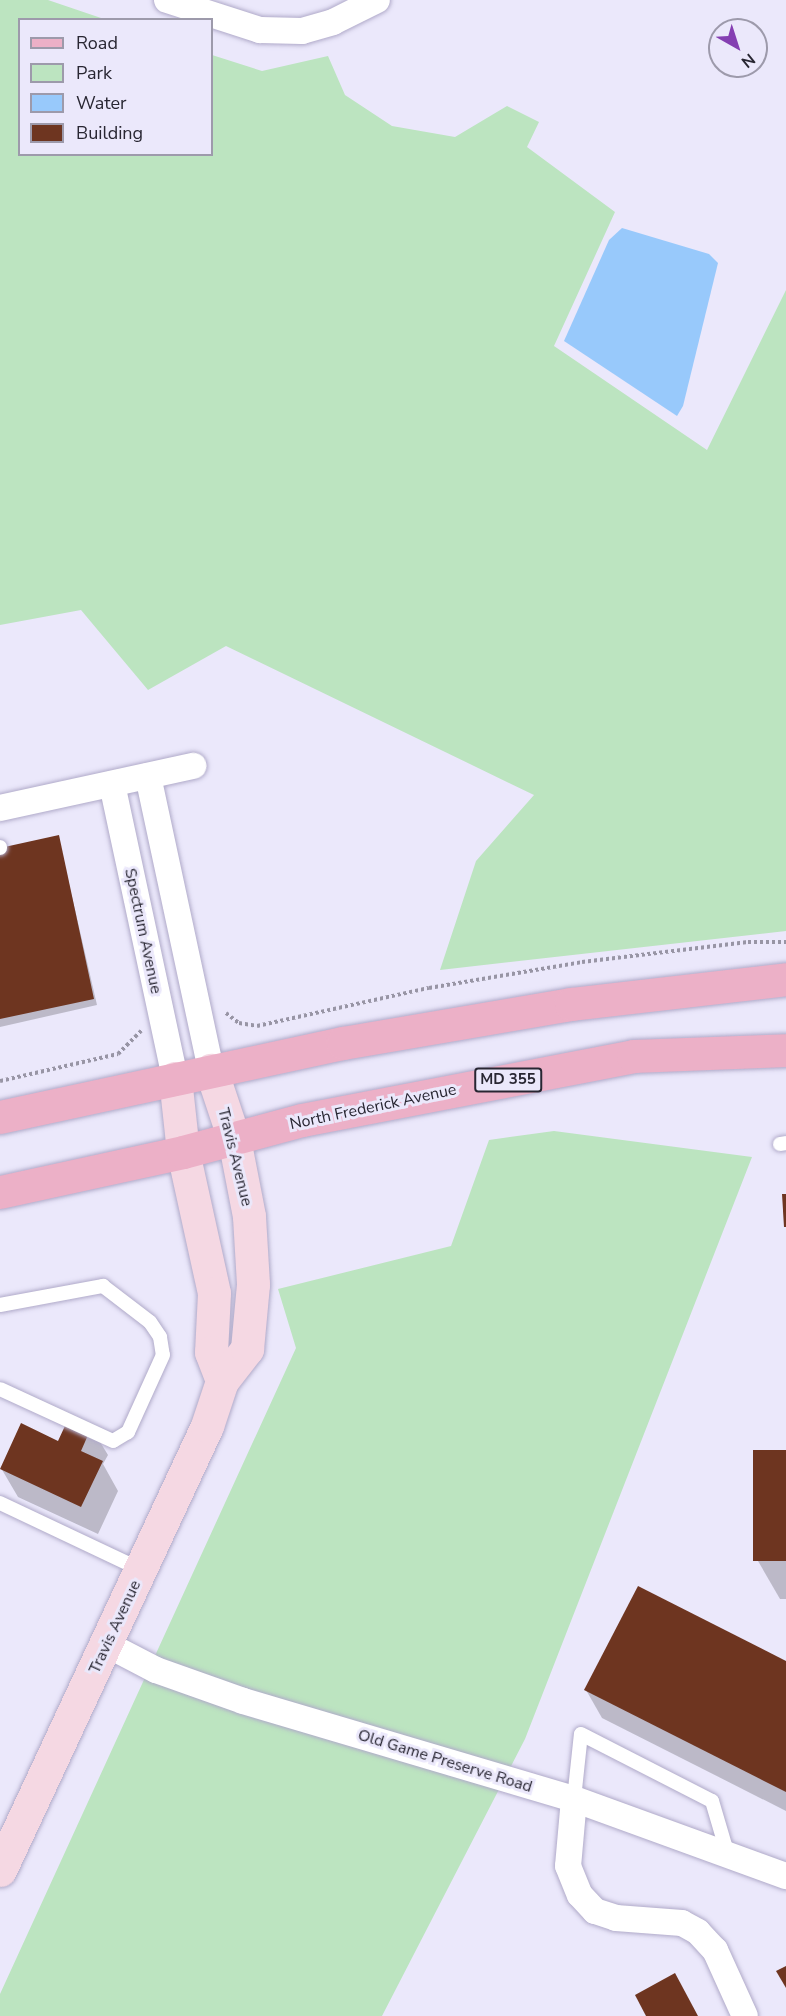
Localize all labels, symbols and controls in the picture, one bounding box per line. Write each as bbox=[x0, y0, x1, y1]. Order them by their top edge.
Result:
legend bbox=[18, 18, 213, 156]
north arrow bbox=[708, 18, 768, 78]
text: Road bbox=[76, 31, 118, 55]
text: N bbox=[736, 48, 760, 73]
text: Park bbox=[76, 61, 112, 85]
text: Water bbox=[76, 91, 127, 115]
text: Building bbox=[76, 121, 143, 145]
street label: Spectrum Avenue bbox=[120, 867, 166, 995]
road number: MD 355 bbox=[474, 1068, 542, 1092]
street label: North Frederick Avenue bbox=[288, 1080, 458, 1134]
street label: Travis Avenue bbox=[214, 1106, 256, 1208]
street label: Travis Avenue bbox=[85, 1577, 145, 1677]
street label: Old Game Preserve Road bbox=[356, 1725, 534, 1797]

